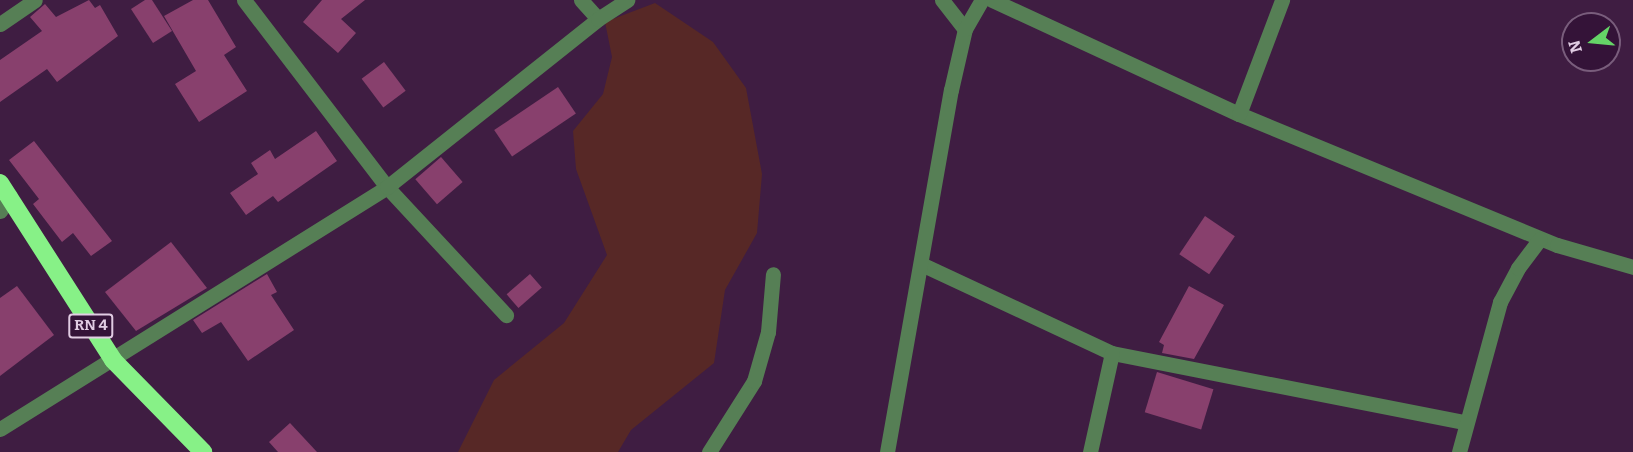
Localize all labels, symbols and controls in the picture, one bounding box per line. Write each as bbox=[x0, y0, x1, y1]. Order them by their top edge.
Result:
north arrow bbox=[1561, 12, 1621, 72]
text: N bbox=[1564, 38, 1586, 55]
road number: RN 4 bbox=[67, 314, 115, 338]

